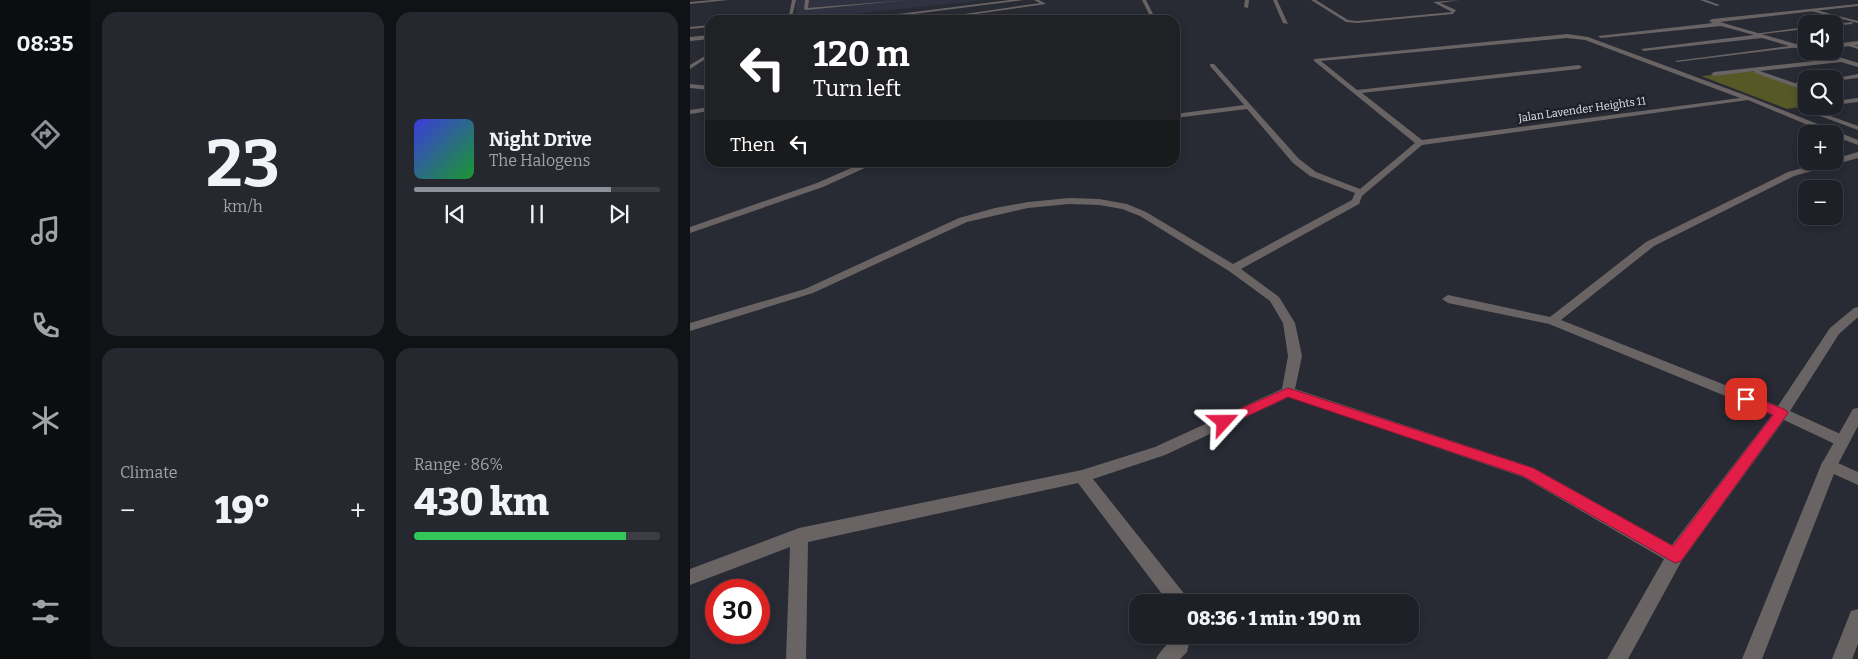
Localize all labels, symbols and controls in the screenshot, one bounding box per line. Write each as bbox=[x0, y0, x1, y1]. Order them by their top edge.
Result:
map controls bbox=[1798, 15, 1843, 225]
button: sound bbox=[1798, 15, 1843, 60]
text: 08:35 bbox=[16, 30, 74, 57]
text: 120 m bbox=[813, 33, 910, 75]
icon: left bbox=[730, 35, 795, 100]
button: search bbox=[1798, 70, 1843, 115]
text: Turn left bbox=[813, 75, 901, 102]
street label: Jalan Lavender Heights 11 bbox=[1517, 94, 1647, 125]
icon: directions bbox=[28, 117, 63, 152]
text: 23 bbox=[206, 125, 280, 203]
button: + bbox=[1798, 125, 1843, 170]
text: Night Drive bbox=[489, 128, 592, 151]
icon: left bbox=[785, 130, 813, 158]
text: Then bbox=[730, 133, 775, 156]
text: The Halogens bbox=[489, 151, 590, 170]
button: − bbox=[1798, 180, 1843, 225]
text: km/h bbox=[223, 197, 263, 216]
icon: previous bbox=[441, 200, 469, 228]
icon: pause bbox=[523, 200, 551, 228]
icon: next bbox=[605, 200, 633, 228]
icon: music bbox=[28, 213, 63, 248]
icon: phone bbox=[28, 308, 63, 343]
pin bbox=[1725, 378, 1767, 420]
icon: arrive bbox=[1732, 385, 1760, 413]
position arrow bbox=[1197, 395, 1249, 447]
icon: climate bbox=[28, 403, 63, 438]
text: Range · 86% bbox=[414, 455, 503, 474]
text: Climate bbox=[120, 463, 178, 482]
text: 430 km bbox=[414, 479, 549, 525]
text: 19° bbox=[215, 487, 271, 533]
text: − bbox=[120, 494, 135, 527]
text: + bbox=[350, 494, 366, 527]
icon: car bbox=[28, 499, 63, 534]
speed limit sign: 30 bbox=[705, 579, 770, 644]
icon: filters bbox=[28, 594, 63, 629]
text: 08:36 · 1 min · 190 m bbox=[1187, 607, 1361, 630]

